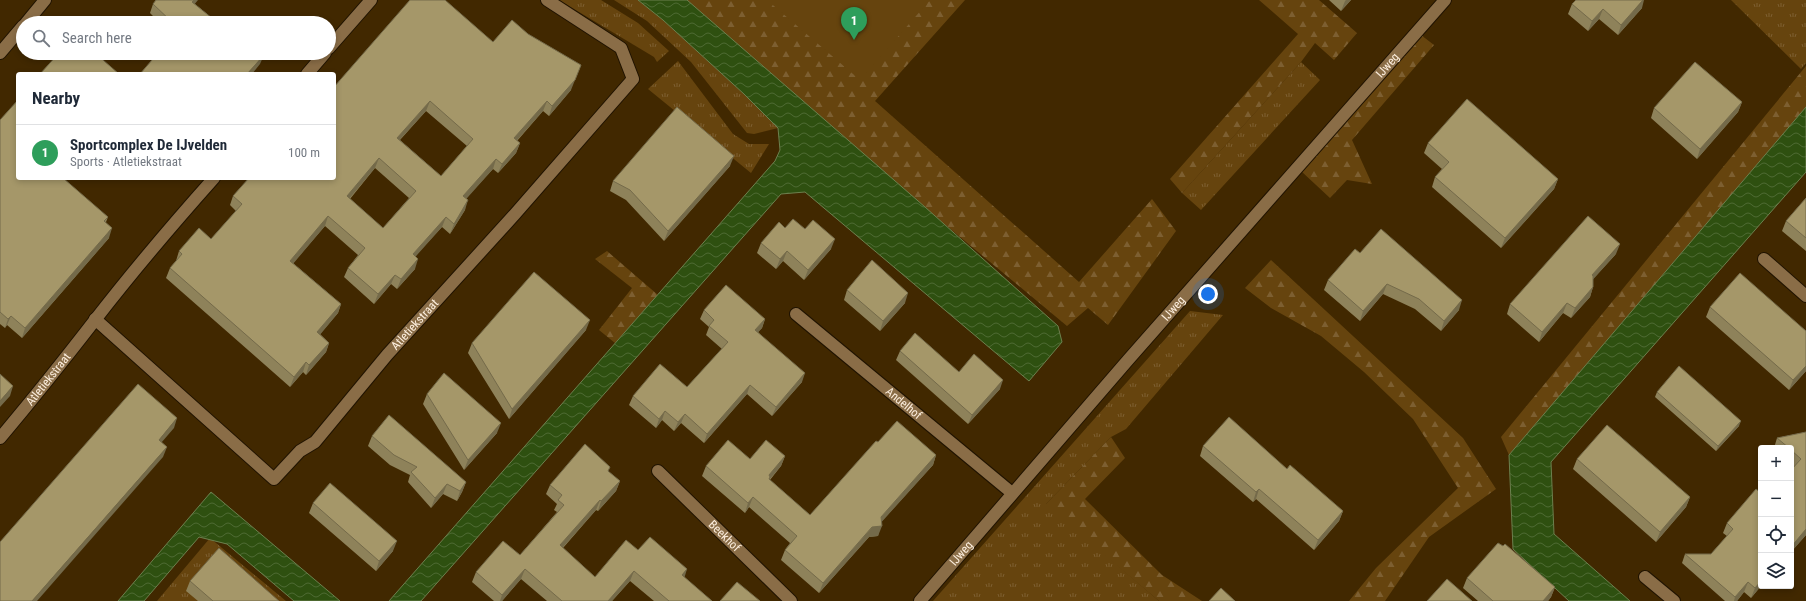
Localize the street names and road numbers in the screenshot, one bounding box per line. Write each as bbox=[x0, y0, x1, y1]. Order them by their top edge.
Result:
street label: IJweg bbox=[1373, 50, 1402, 81]
street label: IJweg bbox=[1159, 293, 1188, 324]
street label: Atletiekstraat bbox=[388, 296, 442, 353]
street label: Atletiekstraat bbox=[23, 350, 74, 408]
street label: Andelhof bbox=[883, 384, 925, 422]
street label: Beekhof bbox=[706, 517, 743, 555]
street label: IJweg bbox=[947, 538, 976, 569]

